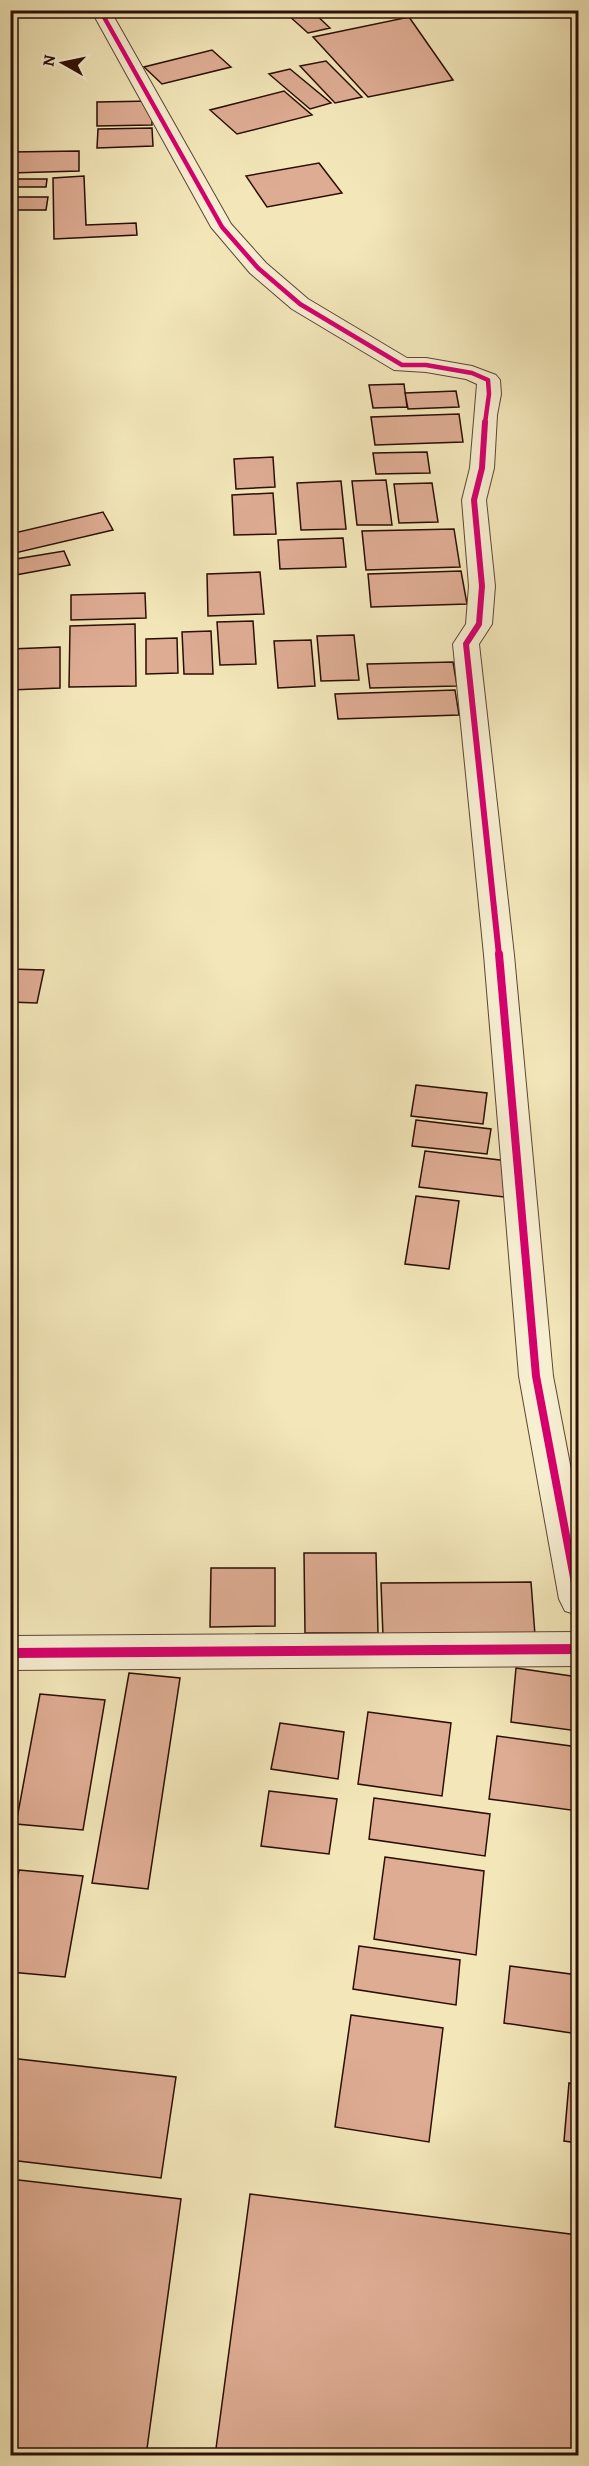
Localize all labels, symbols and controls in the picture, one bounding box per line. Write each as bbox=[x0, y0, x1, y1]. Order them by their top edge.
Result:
north arrow bbox=[33, 33, 93, 93]
text: N bbox=[37, 53, 61, 68]

